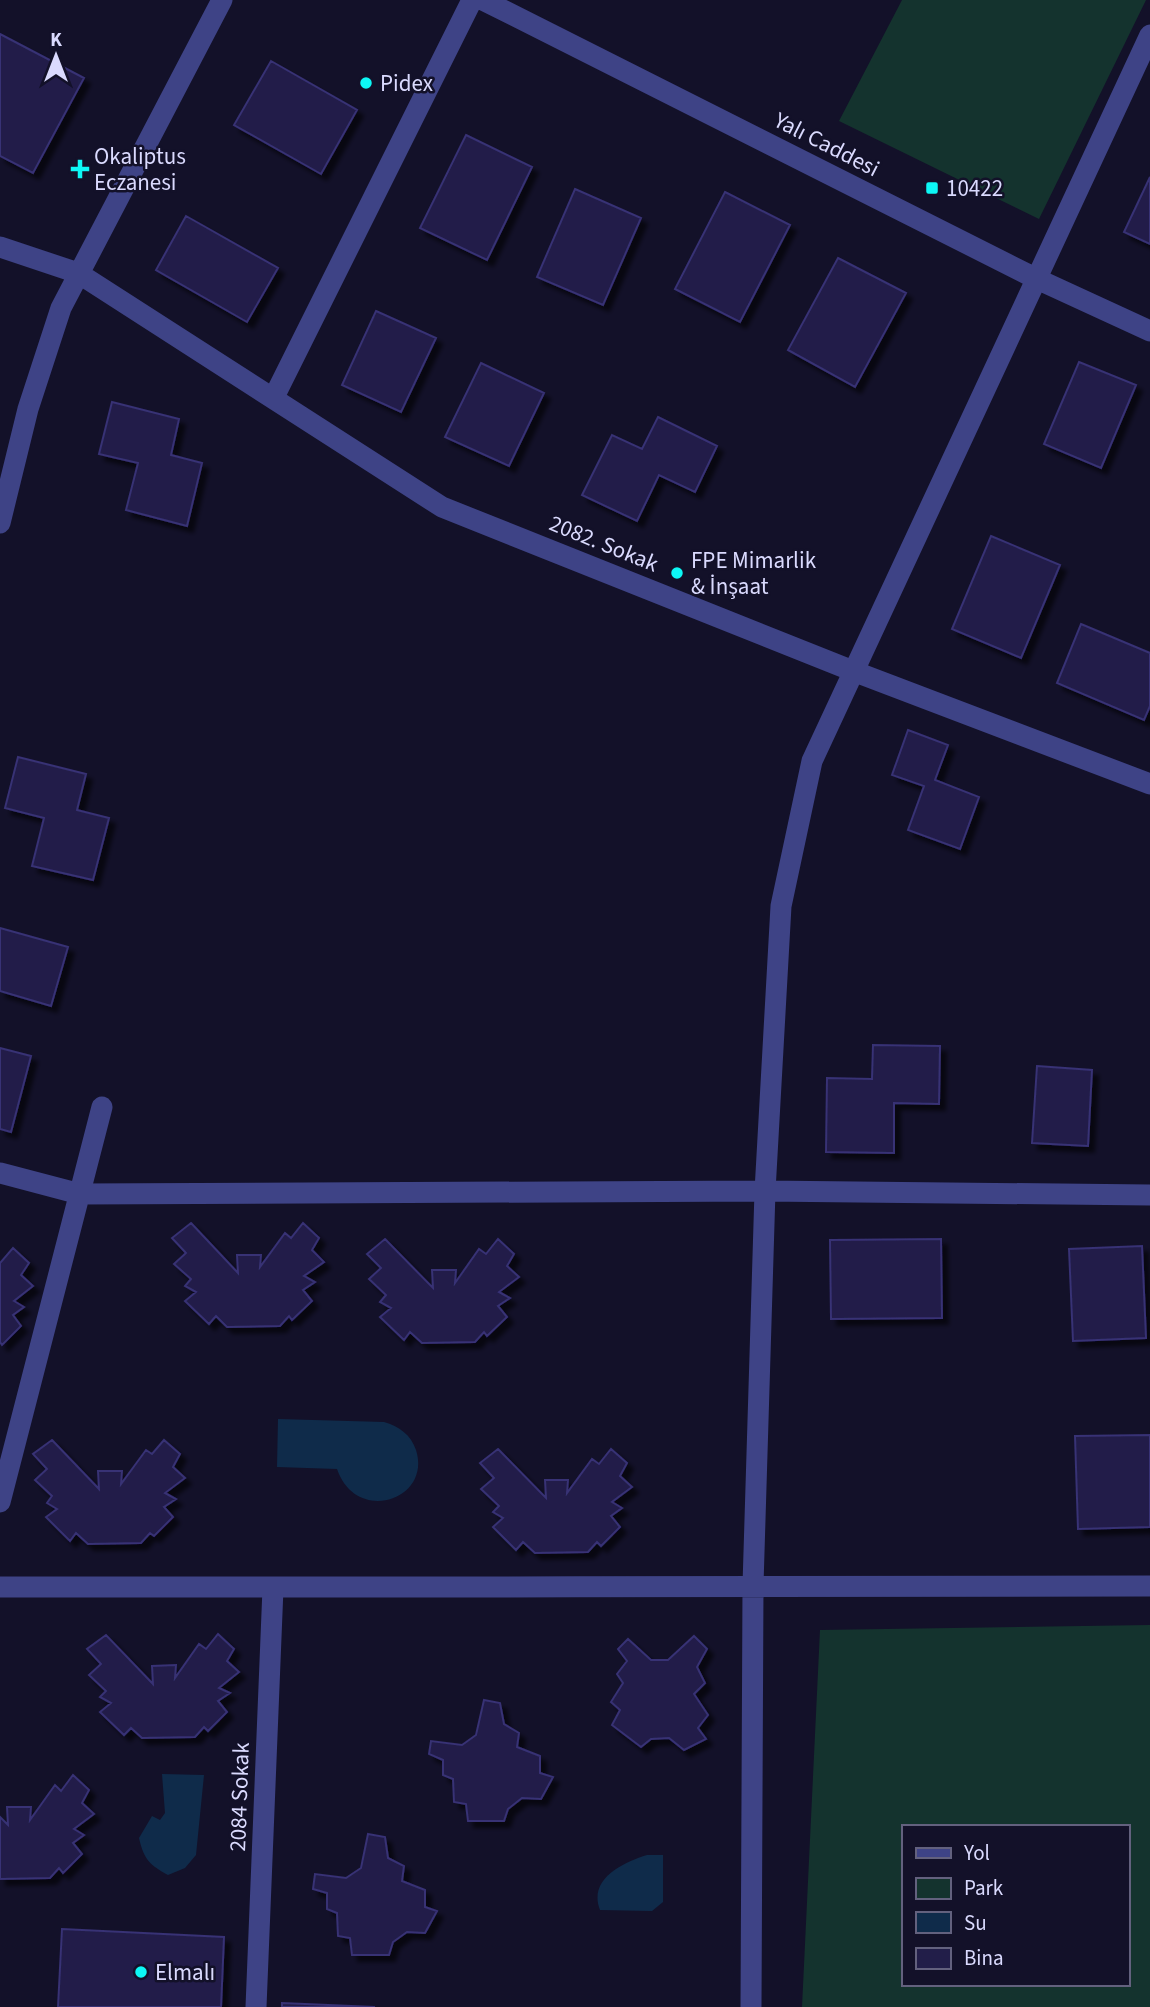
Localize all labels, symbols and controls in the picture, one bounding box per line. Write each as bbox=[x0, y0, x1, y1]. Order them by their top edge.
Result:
north arrow bbox=[21, 21, 91, 91]
text: K bbox=[50, 27, 62, 54]
place label: Pidex bbox=[380, 67, 433, 100]
marker: Pidex bbox=[358, 75, 374, 91]
street label: Yalı Caddesi bbox=[768, 103, 885, 185]
place label: Okaliptus Eczanesi bbox=[94, 140, 186, 199]
marker: Okaliptus Eczanesi bbox=[72, 161, 88, 177]
place label: 10422 bbox=[946, 172, 1003, 205]
marker: 10422 bbox=[924, 180, 940, 196]
street label: 2082. Sokak bbox=[544, 507, 664, 581]
place label: FPE Mimarlik & İnşaat bbox=[691, 544, 817, 603]
marker: FPE Mimarlik & İnşaat bbox=[669, 565, 685, 581]
street label: 2084 Sokak bbox=[221, 1741, 258, 1852]
legend bbox=[902, 1825, 1129, 1986]
text: Yol bbox=[963, 1838, 990, 1868]
text: Park bbox=[964, 1873, 1004, 1903]
text: Su bbox=[964, 1908, 987, 1938]
text: Bina bbox=[964, 1943, 1004, 1973]
place label: Elmalı bbox=[155, 1956, 215, 1989]
marker: Elmalı bbox=[133, 1964, 149, 1980]

